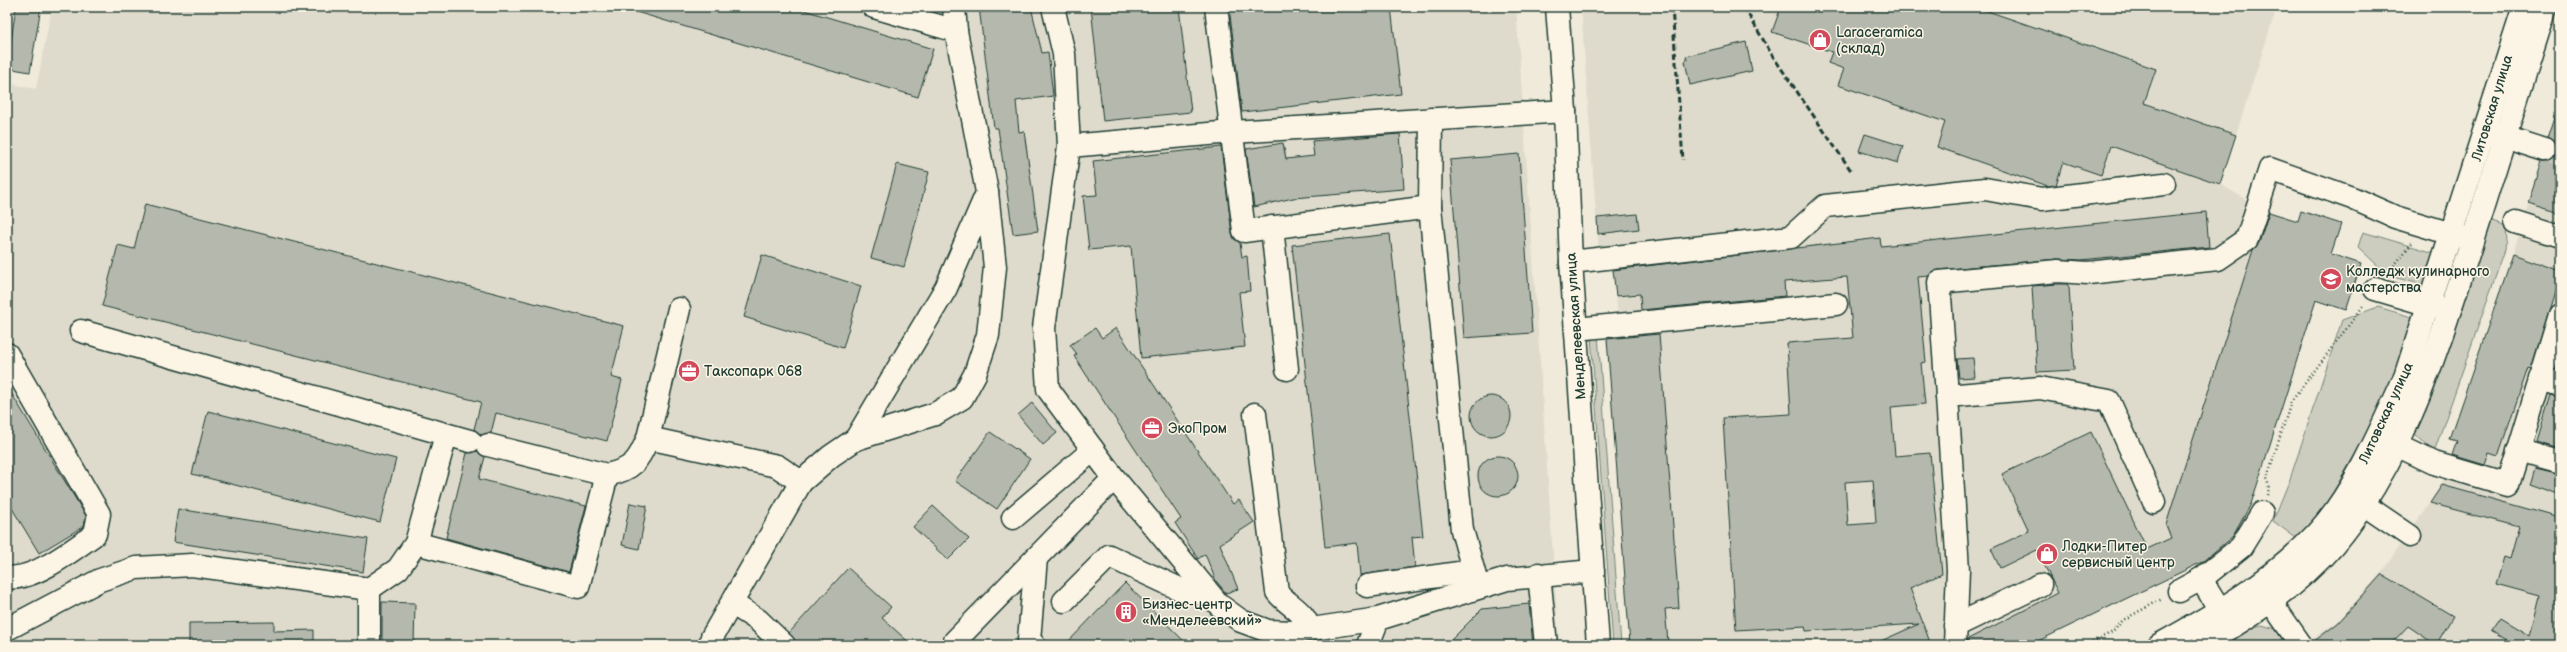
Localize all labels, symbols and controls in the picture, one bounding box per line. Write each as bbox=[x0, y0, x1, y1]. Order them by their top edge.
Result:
place label: Laraceramica (склад) bbox=[1836, 24, 1923, 57]
shop icon: Laraceramica (склад) bbox=[1807, 27, 1833, 53]
street label: Литовская улица bbox=[2467, 52, 2516, 164]
street label: Менделеевская улица bbox=[1562, 251, 1590, 400]
place label: Колледж кулинарного мастерства bbox=[2346, 263, 2489, 296]
school or university icon: Колледж кулинарного мастерства bbox=[2318, 266, 2344, 292]
office icon: Таксопарк 068 bbox=[676, 358, 702, 384]
street label: Литовская улица bbox=[2355, 359, 2417, 467]
place label: Таксопарк 068 bbox=[704, 363, 802, 380]
office icon: ЭкоПром bbox=[1139, 415, 1165, 441]
place label: ЭкоПром bbox=[1168, 420, 1227, 437]
place label: Лодки-Питер сервисный центр bbox=[2061, 538, 2175, 571]
shop icon: Лодки-Питер сервисный центр bbox=[2034, 541, 2060, 567]
place label: Бизнес-центр «Менделеевский» bbox=[1142, 596, 1262, 629]
building icon: Бизнес-центр «Менделеевский» bbox=[1113, 599, 1139, 625]

